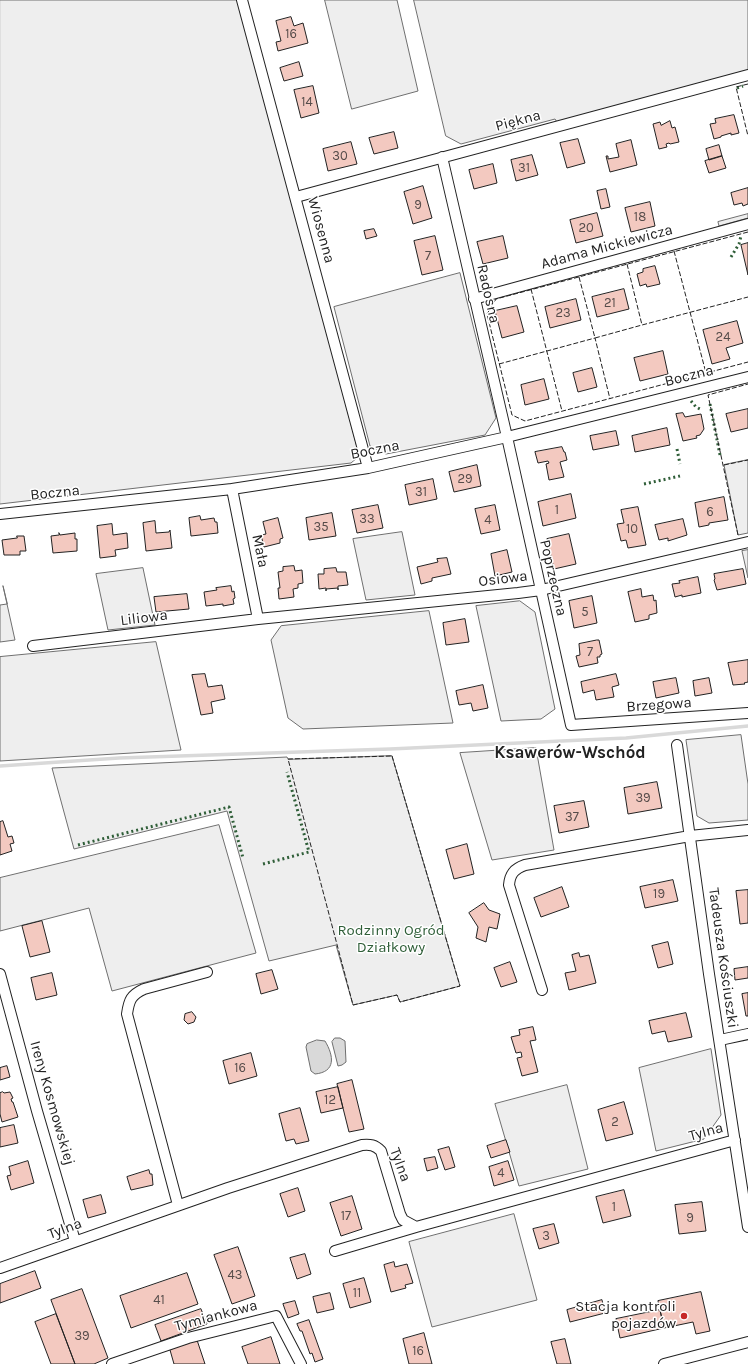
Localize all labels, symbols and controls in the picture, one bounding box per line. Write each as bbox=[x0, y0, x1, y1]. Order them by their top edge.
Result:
house number: 16 bbox=[285, 26, 297, 42]
house number: 14 bbox=[301, 94, 313, 110]
street label: Piękna bbox=[493, 106, 543, 136]
house number: 30 bbox=[332, 148, 348, 164]
house number: 31 bbox=[518, 160, 530, 176]
street label: Wiosenna bbox=[304, 195, 338, 265]
house number: 9 bbox=[414, 197, 422, 213]
house number: 18 bbox=[634, 209, 646, 225]
house number: 20 bbox=[578, 220, 594, 236]
street label: Adama Mickiewicza bbox=[539, 221, 675, 273]
house number: 7 bbox=[425, 248, 431, 264]
street label: Radosna bbox=[473, 263, 503, 325]
house number: 21 bbox=[604, 295, 616, 311]
house number: 23 bbox=[555, 305, 571, 321]
house number: 24 bbox=[716, 329, 730, 345]
street label: Boczna bbox=[663, 361, 715, 391]
street label: Boczna bbox=[349, 436, 401, 464]
house number: 29 bbox=[457, 471, 473, 487]
street label: Boczna bbox=[29, 481, 81, 505]
house number: 31 bbox=[415, 484, 427, 500]
house number: 1 bbox=[555, 502, 559, 518]
house number: 6 bbox=[706, 504, 714, 520]
house number: 33 bbox=[359, 511, 375, 527]
house number: 4 bbox=[484, 512, 492, 528]
house number: 35 bbox=[313, 519, 329, 535]
house number: 10 bbox=[626, 521, 638, 537]
street label: Mała bbox=[248, 533, 272, 569]
street label: Poprzeczna bbox=[535, 538, 571, 618]
street label: Osiowa bbox=[477, 567, 529, 591]
house number: 5 bbox=[581, 604, 589, 620]
street label: Liliowa bbox=[119, 606, 169, 630]
house number: 7 bbox=[587, 644, 593, 660]
street label: Brzegowa bbox=[626, 694, 692, 716]
district label: Ksawerów-Wschód bbox=[494, 743, 646, 763]
house number: 39 bbox=[635, 790, 651, 806]
house number: 37 bbox=[565, 809, 579, 825]
house number: 19 bbox=[653, 886, 665, 902]
street label: Tadeusza Kościuszki bbox=[704, 887, 742, 1029]
park label: Rodzinny Ogród Działkowy bbox=[337, 922, 445, 957]
street label: Ireny Kosmowskiej bbox=[26, 1039, 78, 1167]
house number: 16 bbox=[234, 1060, 246, 1076]
house number: 12 bbox=[324, 1092, 336, 1108]
house number: 2 bbox=[611, 1114, 619, 1130]
street label: Tylna bbox=[687, 1119, 725, 1145]
street label: Tylna bbox=[386, 1146, 414, 1184]
house number: 4 bbox=[497, 1165, 505, 1181]
house number: 1 bbox=[612, 1199, 616, 1215]
house number: 17 bbox=[341, 1208, 351, 1224]
house number: 9 bbox=[686, 1210, 694, 1226]
street label: Tylna bbox=[46, 1215, 84, 1243]
house number: 3 bbox=[542, 1228, 550, 1244]
house number: 43 bbox=[228, 1267, 242, 1283]
house number: 11 bbox=[353, 1285, 361, 1301]
house number: 41 bbox=[153, 1292, 165, 1308]
street label: Tymiankowa bbox=[173, 1296, 259, 1336]
place label: Stacja kontroli pojazdów bbox=[575, 1298, 676, 1333]
marker: Stacja kontroli pojazdów bbox=[679, 1311, 689, 1321]
house number: 39 bbox=[74, 1328, 90, 1344]
house number: 16 bbox=[412, 1343, 424, 1359]

